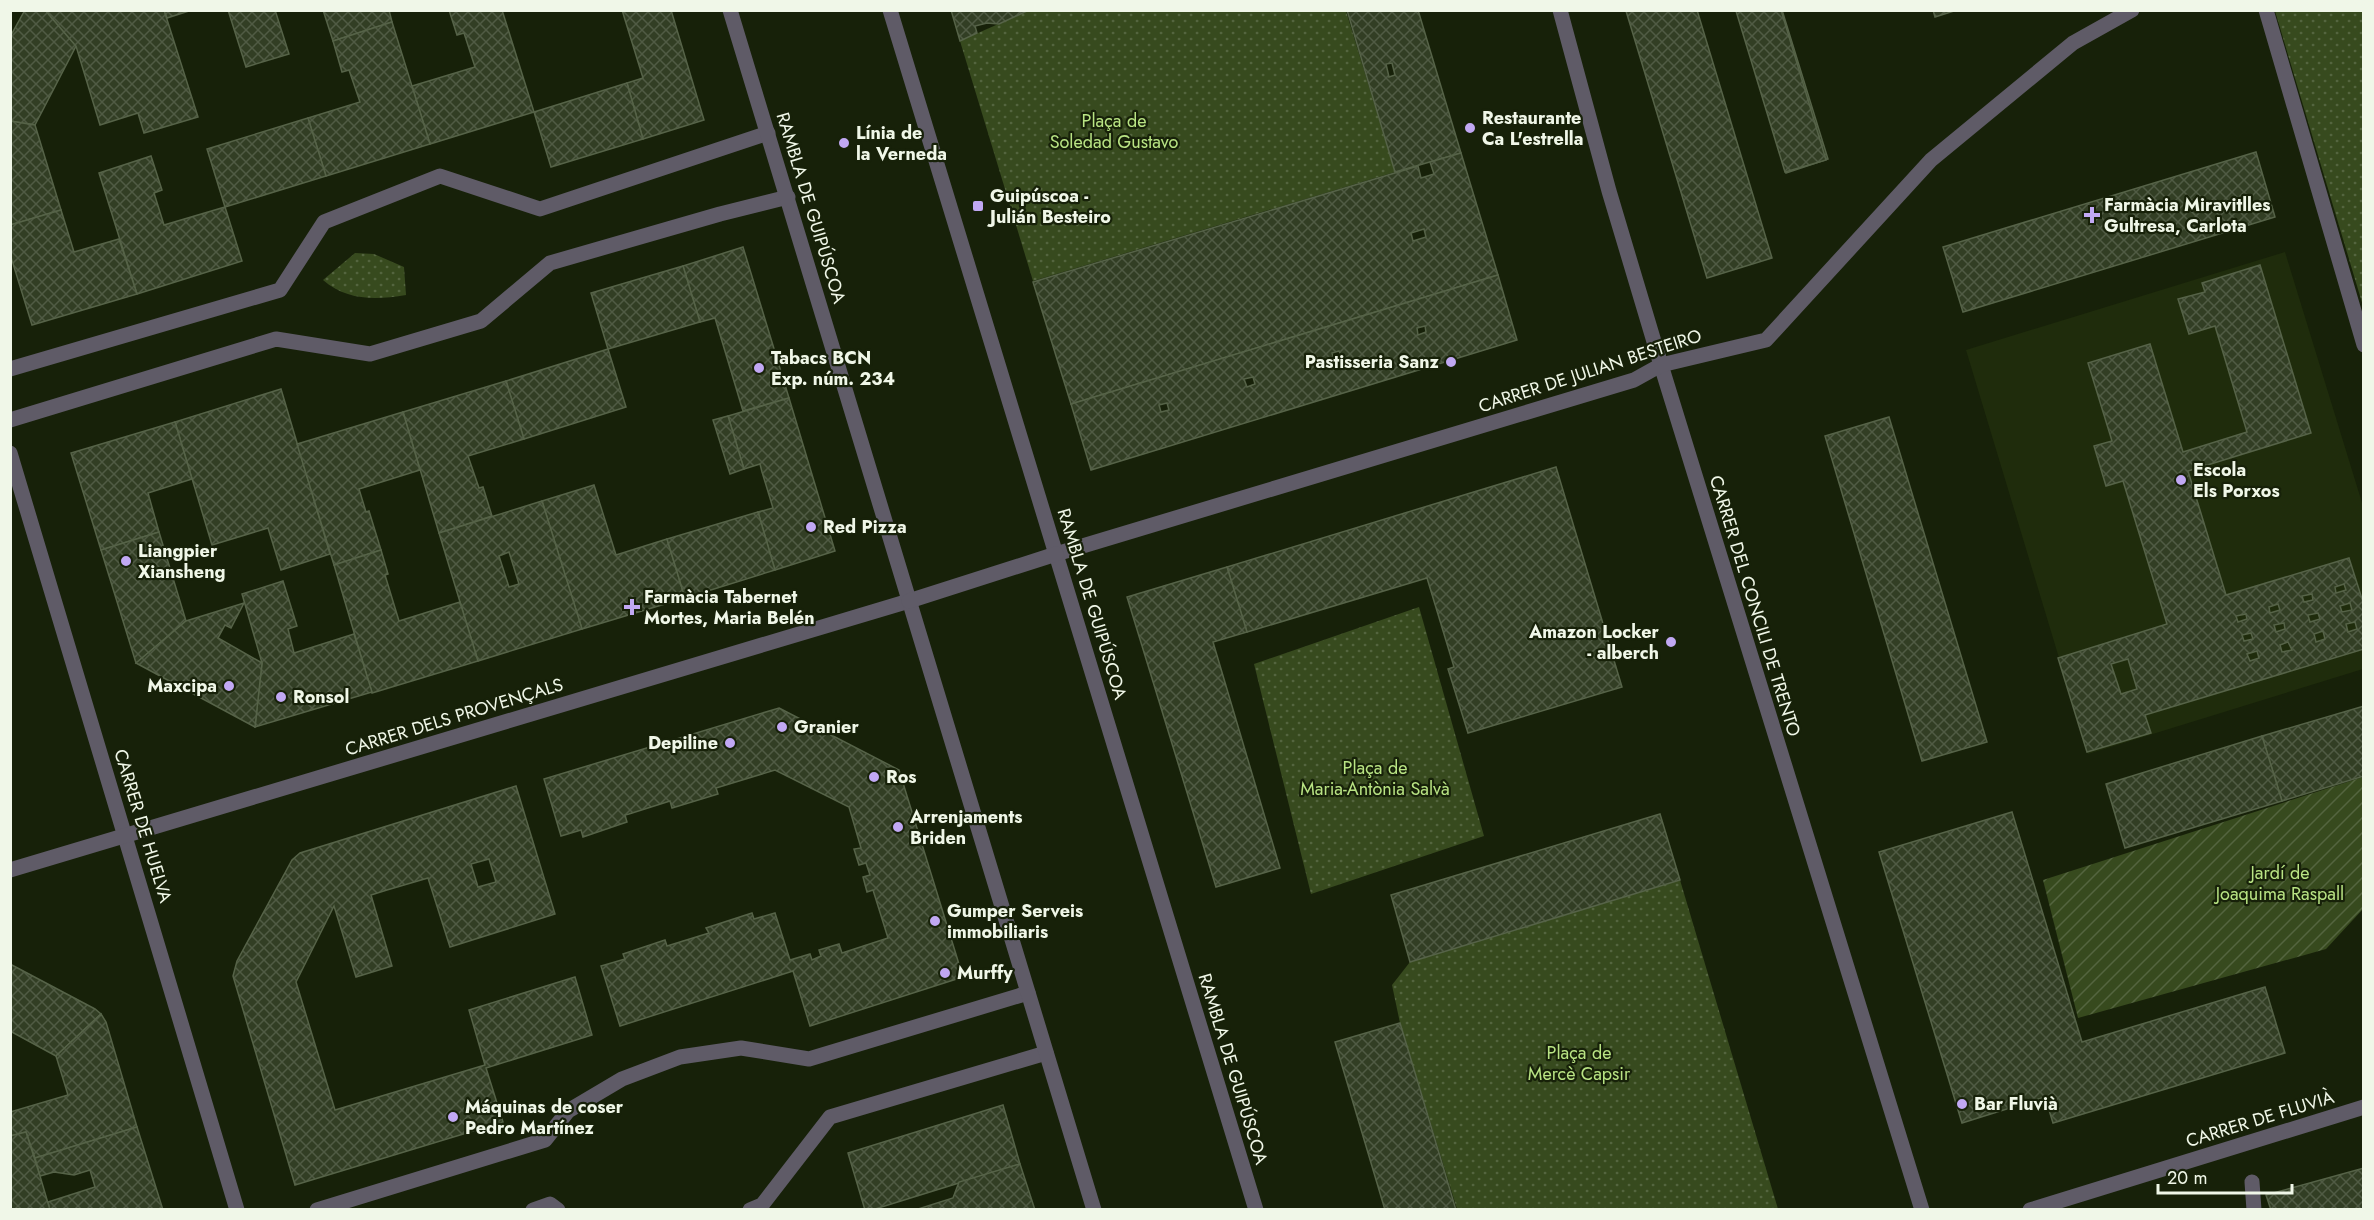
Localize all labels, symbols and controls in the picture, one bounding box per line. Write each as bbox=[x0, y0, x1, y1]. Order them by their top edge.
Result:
place label: Restaurante Ca L'estrella bbox=[1482, 105, 1583, 152]
park label: Plaça de Soledad Gustavo bbox=[1050, 108, 1179, 155]
street label: RAMBLA DE GUIPÚSCOA bbox=[770, 109, 852, 307]
place label: Línia de la Verneda bbox=[856, 120, 947, 167]
marker: Restaurante Ca L'estrella bbox=[1463, 121, 1477, 135]
marker: Línia de la Verneda bbox=[837, 136, 851, 150]
place label: Guipúscoa - Julián Besteiro bbox=[987, 183, 1111, 230]
place label: Farmàcia Miravitlles Gultresa, Carlota bbox=[2104, 192, 2270, 239]
marker: Guipúscoa - Julián Besteiro bbox=[971, 199, 985, 213]
marker: Farmàcia Miravitlles Gultresa, Carlota bbox=[2085, 208, 2099, 222]
street label: CARRER DE JULIAN BESTEIRO bbox=[1475, 323, 1705, 419]
place label: Tabacs BCN Exp. núm. 234 bbox=[771, 345, 895, 392]
place label: Pastisseria Sanz bbox=[1305, 349, 1440, 375]
marker: Pastisseria Sanz bbox=[1444, 355, 1458, 369]
marker: Tabacs BCN Exp. núm. 234 bbox=[752, 361, 766, 375]
place label: Escola Els Porxos bbox=[2193, 457, 2280, 504]
street label: CARRER DEL CONCILI DE TRENTO bbox=[1703, 472, 1807, 740]
marker: Escola Els Porxos bbox=[2174, 473, 2188, 487]
street label: RAMBLA DE GUIPÚSCOA bbox=[1051, 505, 1133, 703]
place label: Red Pizza bbox=[823, 514, 907, 540]
marker: Red Pizza bbox=[804, 520, 818, 534]
place label: Liangpier Xiansheng bbox=[138, 538, 225, 585]
marker: Liangpier Xiansheng bbox=[119, 554, 133, 568]
place label: Farmàcia Tabernet Mortes, Maria Belén bbox=[644, 584, 815, 631]
marker: Farmàcia Tabernet Mortes, Maria Belén bbox=[625, 600, 639, 614]
place label: Amazon Locker - alberch bbox=[1528, 619, 1660, 666]
marker: Amazon Locker - alberch bbox=[1664, 635, 1678, 649]
street label: CARRER DELS PROVENÇALS bbox=[342, 671, 566, 763]
place label: Maxcipa bbox=[147, 673, 217, 699]
marker: Maxcipa bbox=[222, 679, 236, 693]
place label: Ronsol bbox=[293, 684, 349, 710]
marker: Ronsol bbox=[274, 690, 288, 704]
place label: Granier bbox=[794, 714, 859, 740]
marker: Granier bbox=[775, 720, 789, 734]
place label: Depiline bbox=[648, 730, 718, 756]
marker: Depiline bbox=[723, 736, 737, 750]
street label: CARRER DE HUELVA bbox=[107, 746, 179, 906]
park label: Plaça de Maria-Antònia Salvà bbox=[1300, 755, 1450, 802]
place label: Ros bbox=[886, 764, 916, 790]
marker: Ros bbox=[867, 770, 881, 784]
place label: Arrenjaments Briden bbox=[909, 804, 1022, 851]
marker: Arrenjaments Briden bbox=[891, 820, 905, 834]
park label: Jardí de Joaquima Raspall bbox=[2214, 860, 2344, 907]
place label: Gumper Serveis immobiliaris bbox=[947, 898, 1083, 945]
marker: Gumper Serveis immobiliaris bbox=[928, 914, 942, 928]
place label: Murffy bbox=[957, 960, 1013, 986]
marker: Murffy bbox=[938, 966, 952, 980]
street label: RAMBLA DE GUIPÚSCOA bbox=[1192, 970, 1274, 1168]
park label: Plaça de Mercè Capsir bbox=[1528, 1040, 1631, 1087]
street label: CARRER DE FLUVIÀ bbox=[2183, 1084, 2337, 1154]
place label: Bar Fluvià bbox=[1974, 1091, 2058, 1117]
place label: Máquinas de coser Pedro Martínez bbox=[465, 1094, 624, 1141]
marker: Bar Fluvià bbox=[1955, 1097, 1969, 1111]
marker: Máquinas de coser Pedro Martínez bbox=[446, 1110, 460, 1124]
scale bar bbox=[2158, 1157, 2292, 1195]
text: 20 m bbox=[2167, 1165, 2207, 1191]

